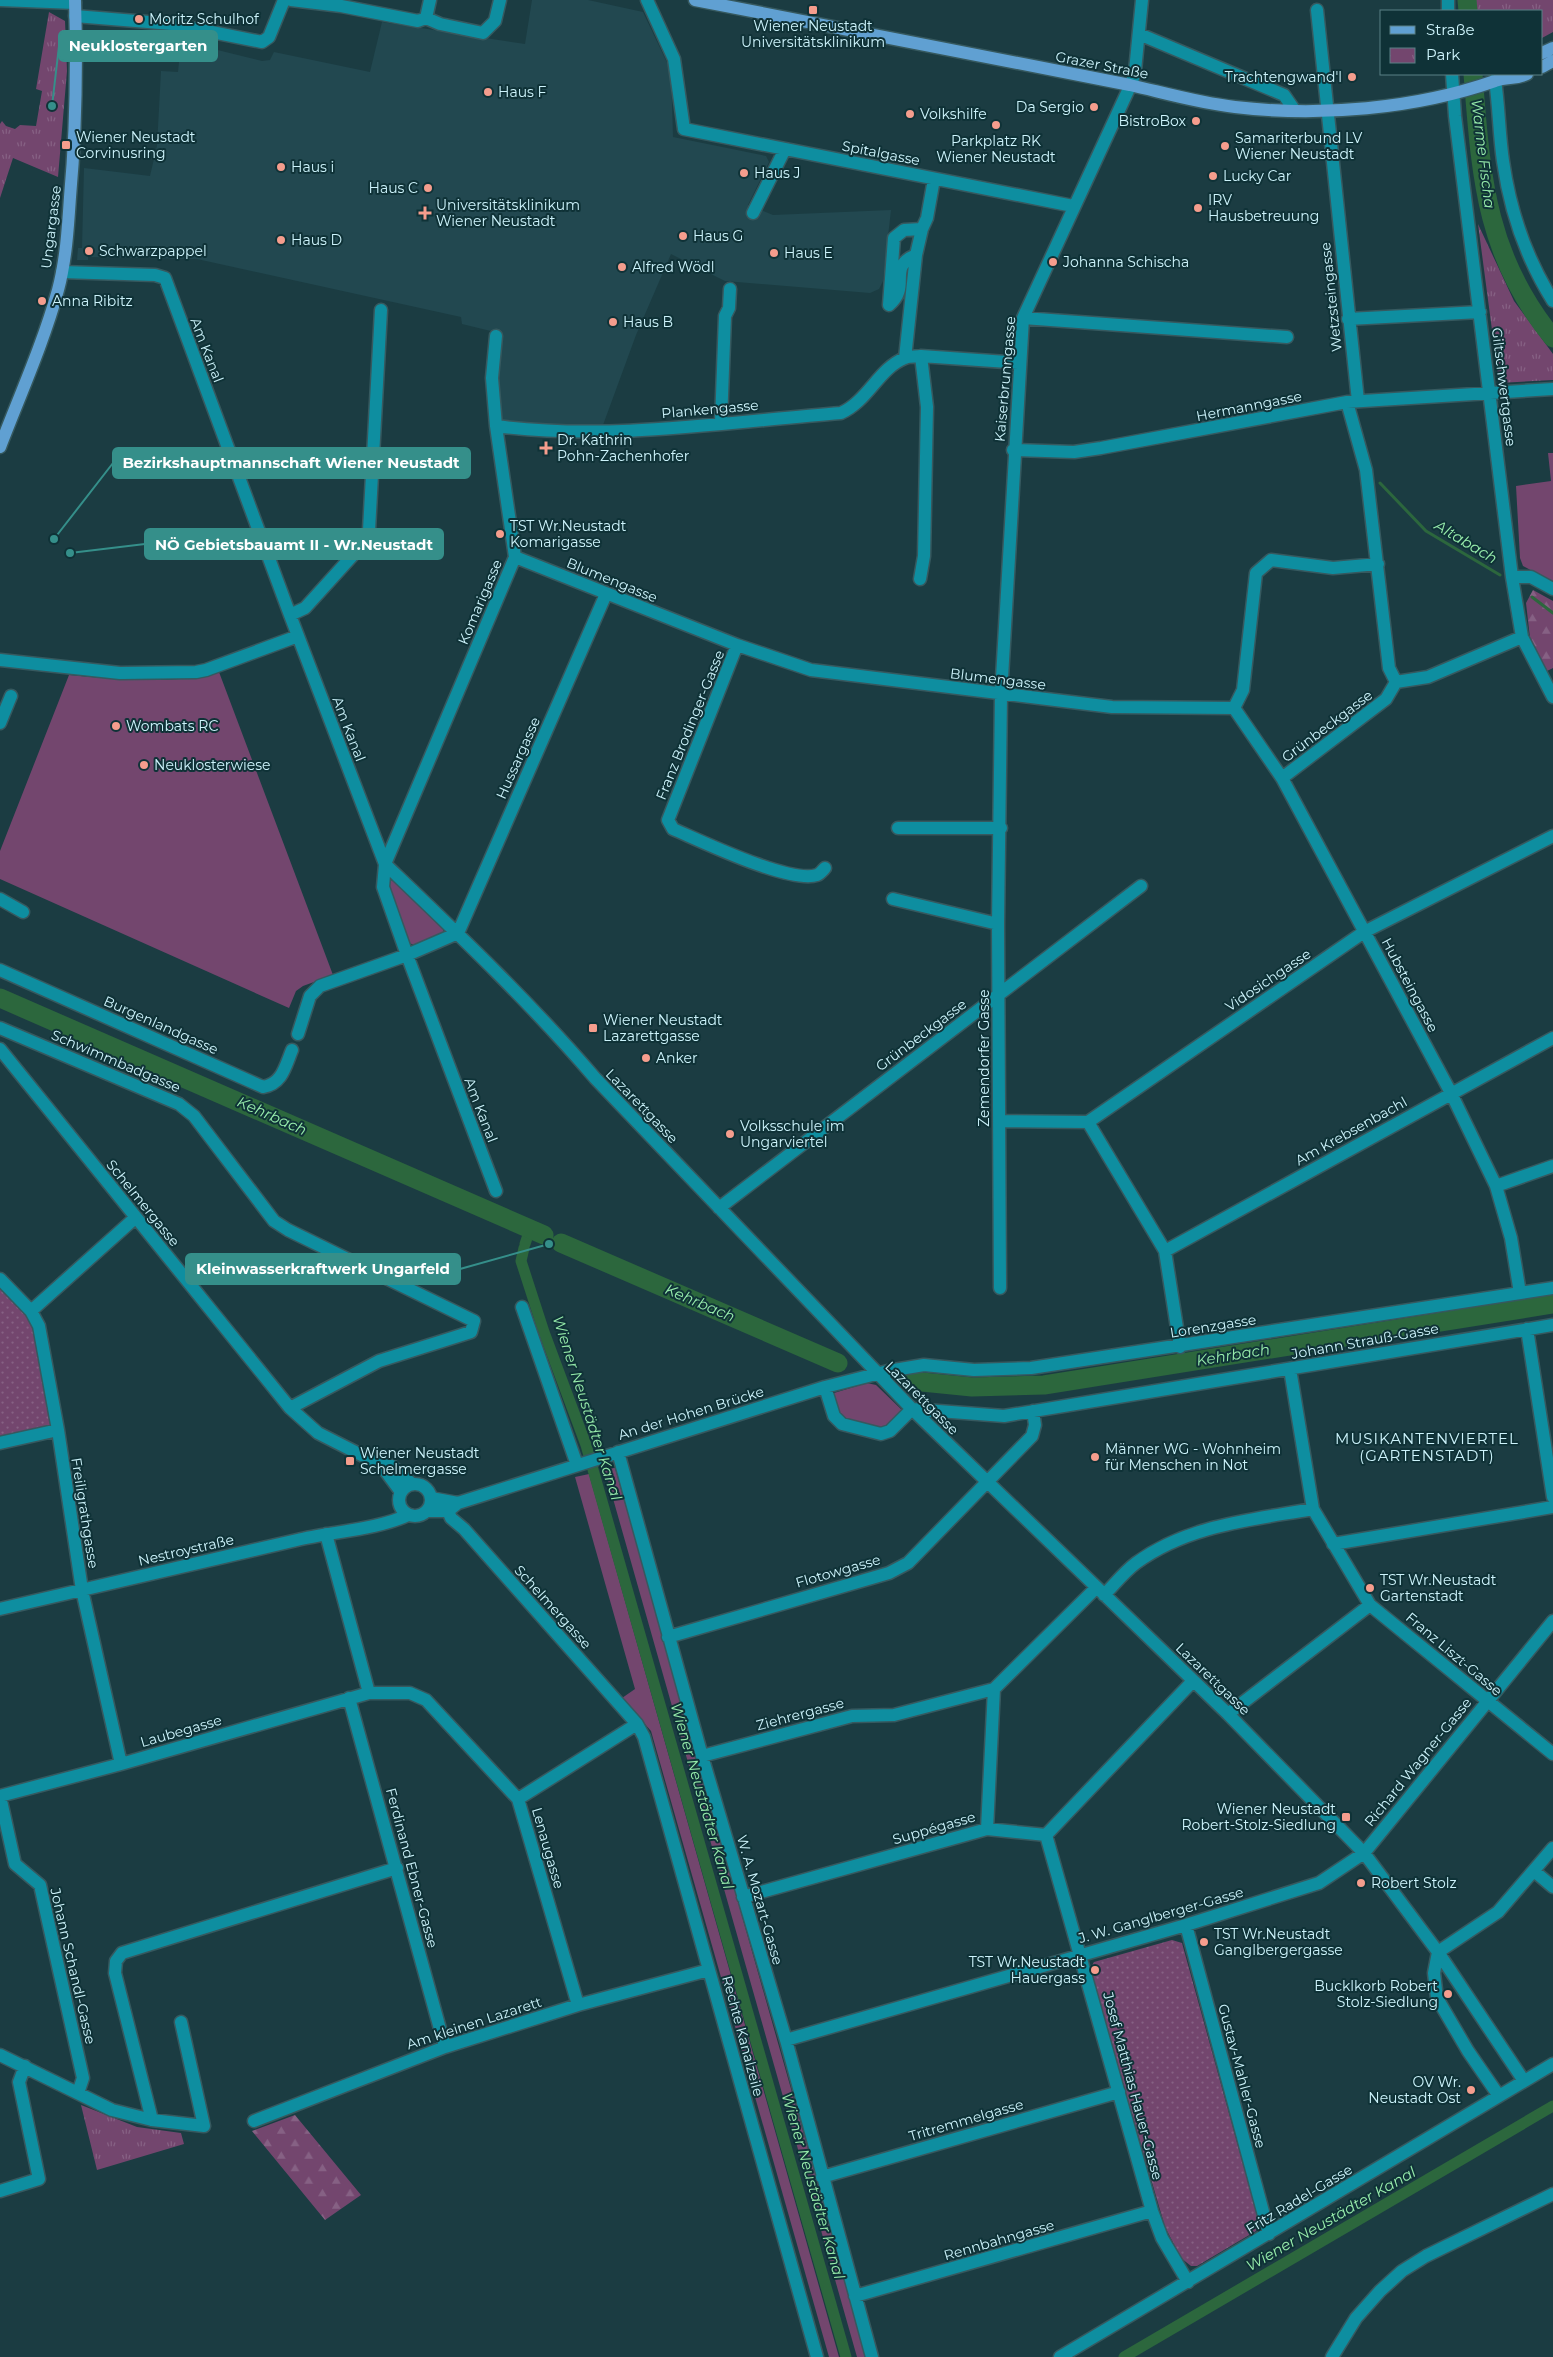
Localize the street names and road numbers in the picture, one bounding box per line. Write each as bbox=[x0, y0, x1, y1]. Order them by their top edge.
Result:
street label: Grazer Straße bbox=[1054, 47, 1150, 83]
street label: Spitalgasse bbox=[840, 137, 922, 169]
street label: Ungargasse bbox=[37, 184, 65, 270]
street label: Wetzsteingasse bbox=[1316, 241, 1346, 353]
street label: Am Kanal bbox=[186, 315, 228, 385]
street label: Kaiserbrunngasse bbox=[991, 315, 1019, 443]
street label: Giltschwertgasse bbox=[1488, 327, 1520, 447]
street label: Hermanngasse bbox=[1195, 387, 1303, 425]
street label: Plankengasse bbox=[661, 396, 759, 422]
street label: Blumengasse bbox=[564, 554, 660, 606]
street label: Komarigasse bbox=[454, 557, 506, 647]
street label: Franz Brodinger-Gasse bbox=[652, 647, 728, 803]
street label: Blumengasse bbox=[949, 664, 1047, 694]
street label: Grünbeckgasse bbox=[1278, 686, 1376, 766]
street label: Am Kanal bbox=[328, 694, 370, 764]
street label: Hussargasse bbox=[492, 714, 544, 802]
street label: Hubsteingasse bbox=[1378, 935, 1442, 1035]
street label: Vidosichgasse bbox=[1222, 945, 1314, 1015]
street label: Zemendorfer Gasse bbox=[975, 989, 993, 1127]
street label: Burgenlandgasse bbox=[101, 992, 221, 1058]
street label: Grünbeckgasse bbox=[872, 995, 970, 1075]
street label: Schwimmbadgasse bbox=[49, 1026, 183, 1096]
street label: Lazarettgasse bbox=[602, 1065, 682, 1147]
street label: Am Kanal bbox=[460, 1075, 502, 1145]
street label: Am Krebsenbachl bbox=[1292, 1093, 1410, 1169]
street label: Schelmergasse bbox=[102, 1156, 184, 1250]
street label: Lorenzgasse bbox=[1168, 1310, 1258, 1342]
street label: Johann Strauß-Gasse bbox=[1289, 1319, 1440, 1363]
street label: Lazarettgasse bbox=[881, 1357, 963, 1439]
street label: An der Hohen Brücke bbox=[616, 1382, 766, 1444]
street label: Freiligrathgasse bbox=[67, 1456, 103, 1570]
street label: Nestroystraße bbox=[136, 1530, 236, 1570]
street label: Flotowgasse bbox=[793, 1550, 883, 1592]
street label: Schelmergasse bbox=[511, 1561, 595, 1653]
street label: Franz Liszt-Gasse bbox=[1402, 1608, 1506, 1700]
street label: Lazarettgasse bbox=[1172, 1639, 1254, 1719]
street label: Ziehrergasse bbox=[754, 1694, 846, 1734]
street label: Richard Wagner-Gasse bbox=[1360, 1694, 1476, 1830]
street label: Laubegasse bbox=[138, 1711, 224, 1751]
street label: Ferdinand Ebner-Gasse bbox=[382, 1786, 442, 1950]
street label: Lenaugasse bbox=[528, 1805, 568, 1891]
street label: Suppégasse bbox=[890, 1808, 978, 1848]
street label: W. A. Mozart-Gasse bbox=[733, 1833, 787, 1967]
street label: J. W. Ganglberger-Gasse bbox=[1076, 1883, 1246, 1947]
street label: Johann Schandl-Gasse bbox=[46, 1885, 100, 2046]
street label: Rechte Kanalzeile bbox=[718, 1974, 768, 2098]
street label: Josef Matthias Hauer-Gasse bbox=[1099, 1989, 1167, 2182]
street label: Am kleinen Lazarett bbox=[404, 1993, 544, 2053]
street label: Gustav-Mahler-Gasse bbox=[1214, 2002, 1270, 2150]
street label: Tritremmelgasse bbox=[907, 2095, 1025, 2145]
street label: Fritz Radel-Gasse bbox=[1242, 2160, 1356, 2238]
street label: Rennbahngasse bbox=[942, 2216, 1056, 2264]

